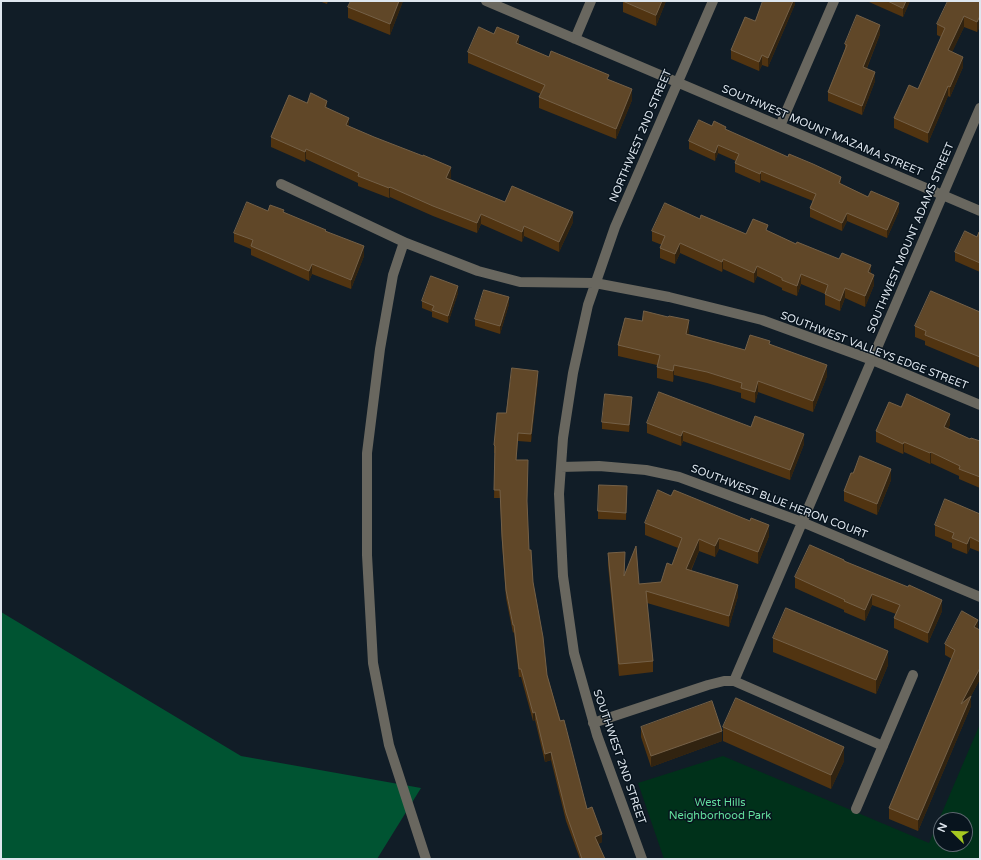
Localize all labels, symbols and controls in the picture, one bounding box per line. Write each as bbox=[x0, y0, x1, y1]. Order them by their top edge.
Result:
street label: NORTHWEST 2ND STREET bbox=[607, 68, 675, 204]
street label: SOUTHWEST MOUNT MAZAMA STREET bbox=[720, 83, 924, 179]
street label: SOUTHWEST MOUNT ADAMS STREET bbox=[865, 141, 957, 335]
street label: SOUTHWEST VALLEYS EDGE STREET bbox=[778, 309, 970, 393]
street label: SOUTHWEST BLUE HERON COURT bbox=[689, 462, 869, 542]
street label: SOUTHWEST 2ND STREET bbox=[590, 688, 648, 826]
park label: West Hills Neighborhood Park bbox=[669, 796, 771, 822]
north arrow bbox=[933, 812, 973, 852]
text: N bbox=[935, 821, 950, 834]

